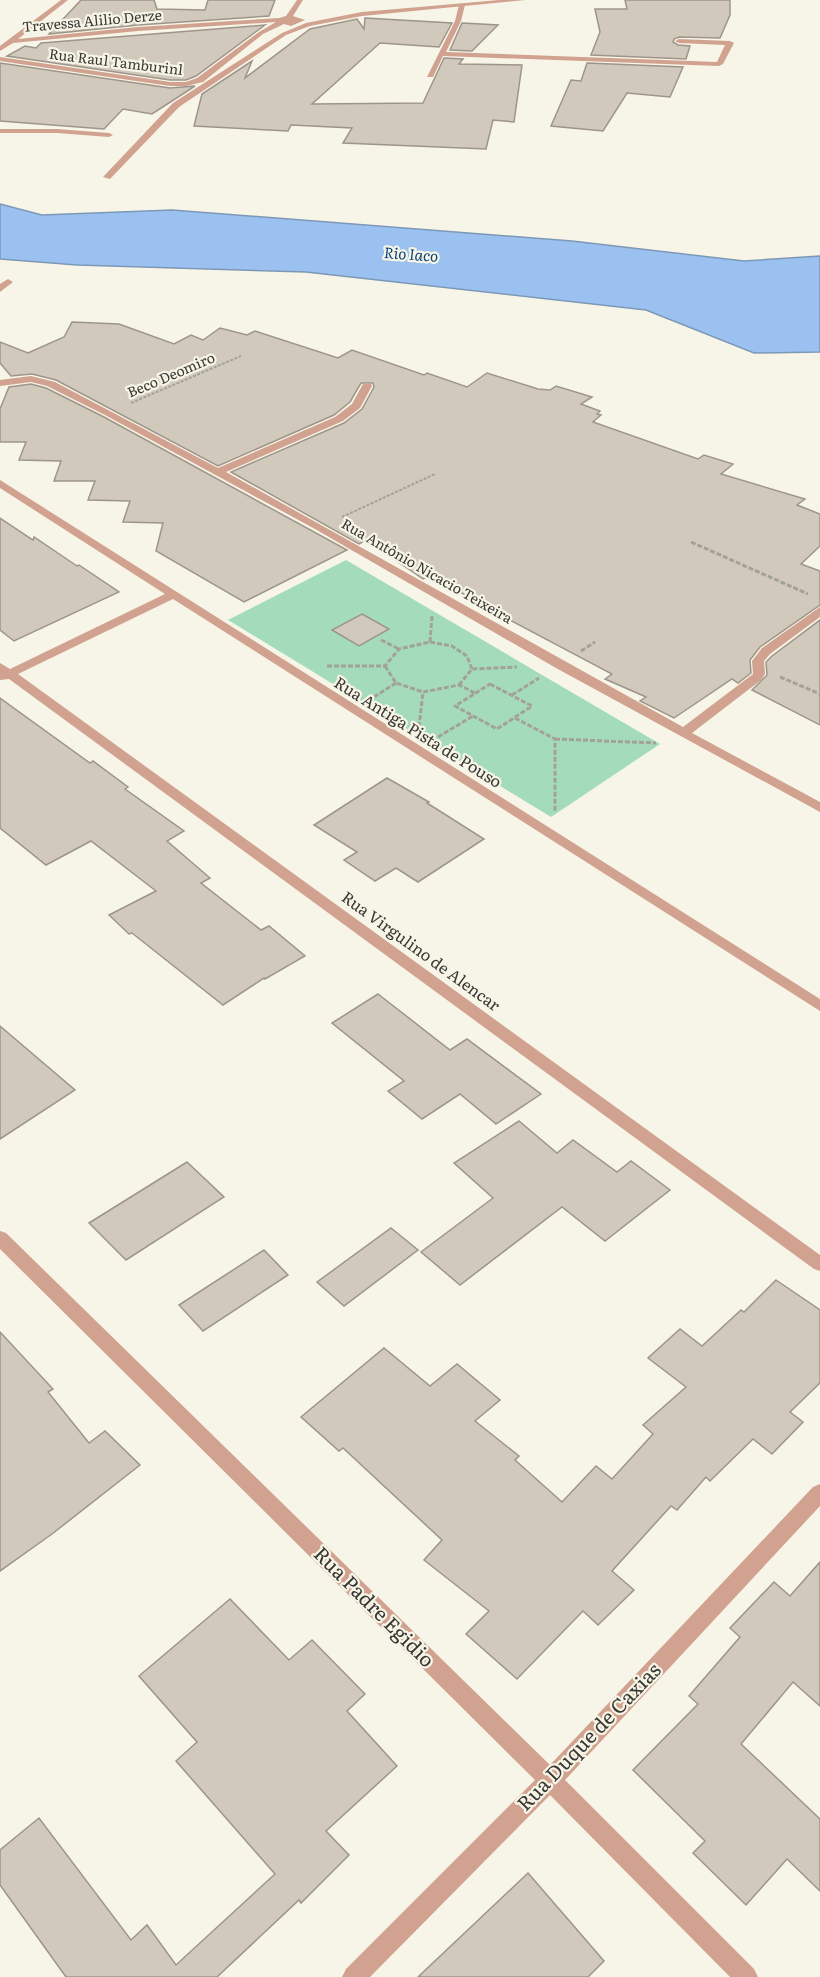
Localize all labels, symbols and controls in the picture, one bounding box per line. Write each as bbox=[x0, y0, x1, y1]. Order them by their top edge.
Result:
street label: Travessa Alilio Derze bbox=[21, 4, 163, 36]
street label: Rua Raul Tamburinl bbox=[48, 43, 184, 79]
water label: Rio Iaco bbox=[383, 240, 439, 267]
street label: Beco Deomiro bbox=[124, 347, 218, 402]
street label: Rua Antônio Nicacio Teixeira bbox=[338, 513, 517, 628]
street label: Rua Antiga Pista de Pouso bbox=[330, 670, 507, 793]
street label: Rua Virgulino de Alencar bbox=[337, 884, 506, 1016]
street label: Rua Padre Egidio bbox=[308, 1538, 443, 1673]
street label: Rua Duque de Caxias bbox=[509, 1655, 667, 1817]

